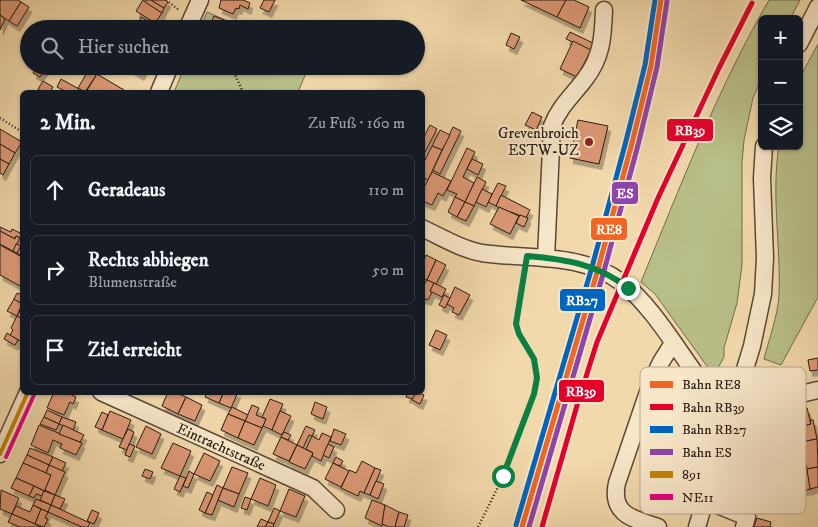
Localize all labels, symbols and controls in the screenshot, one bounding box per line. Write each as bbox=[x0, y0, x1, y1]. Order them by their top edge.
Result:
map controls bbox=[758, 15, 803, 150]
button: + bbox=[758, 15, 803, 60]
search box bbox=[20, 20, 425, 75]
icon: search bbox=[38, 34, 66, 62]
text: Hier suchen bbox=[78, 36, 169, 59]
button: − bbox=[758, 60, 803, 105]
button: layers bbox=[758, 105, 803, 150]
text: 2 Min. bbox=[40, 110, 95, 136]
text: Zu Fuß · 160 m bbox=[308, 113, 405, 133]
line badge: RB39 bbox=[666, 118, 714, 142]
text: RB39 bbox=[675, 122, 705, 140]
place label: Grevenbroich ESTW-UZ bbox=[498, 124, 579, 160]
marker: Grevenbroich ESTW-UZ bbox=[583, 136, 595, 148]
icon: ahead bbox=[41, 176, 69, 204]
text: Geradeaus bbox=[88, 179, 165, 202]
text: 110 m bbox=[368, 180, 404, 200]
line badge: ES bbox=[611, 181, 639, 205]
text: ES bbox=[616, 185, 634, 203]
line badge: RE8 bbox=[590, 217, 628, 241]
text: RE8 bbox=[596, 221, 622, 239]
text: Rechts abbiegen bbox=[88, 249, 209, 272]
icon: right bbox=[41, 256, 69, 284]
text: 50 m bbox=[372, 260, 404, 280]
text: Blumenstraße bbox=[88, 272, 177, 292]
route end bbox=[617, 277, 640, 300]
line badge: RB27 bbox=[559, 288, 606, 312]
text: RB27 bbox=[566, 292, 598, 310]
icon: arrive bbox=[41, 336, 69, 364]
text: Ziel erreicht bbox=[88, 339, 182, 362]
legend bbox=[640, 367, 806, 514]
text: Bahn RE8 bbox=[682, 376, 741, 394]
line badge: RB39 bbox=[558, 379, 605, 403]
text: RB39 bbox=[566, 383, 596, 401]
text: Bahn RB39 bbox=[682, 399, 745, 417]
street label: Eintrachtstraße bbox=[174, 419, 268, 475]
text: Bahn RB27 bbox=[682, 421, 747, 439]
text: Bahn ES bbox=[682, 444, 732, 462]
route start bbox=[492, 465, 515, 488]
text: 891 bbox=[682, 466, 701, 484]
text: NE11 bbox=[682, 489, 714, 507]

